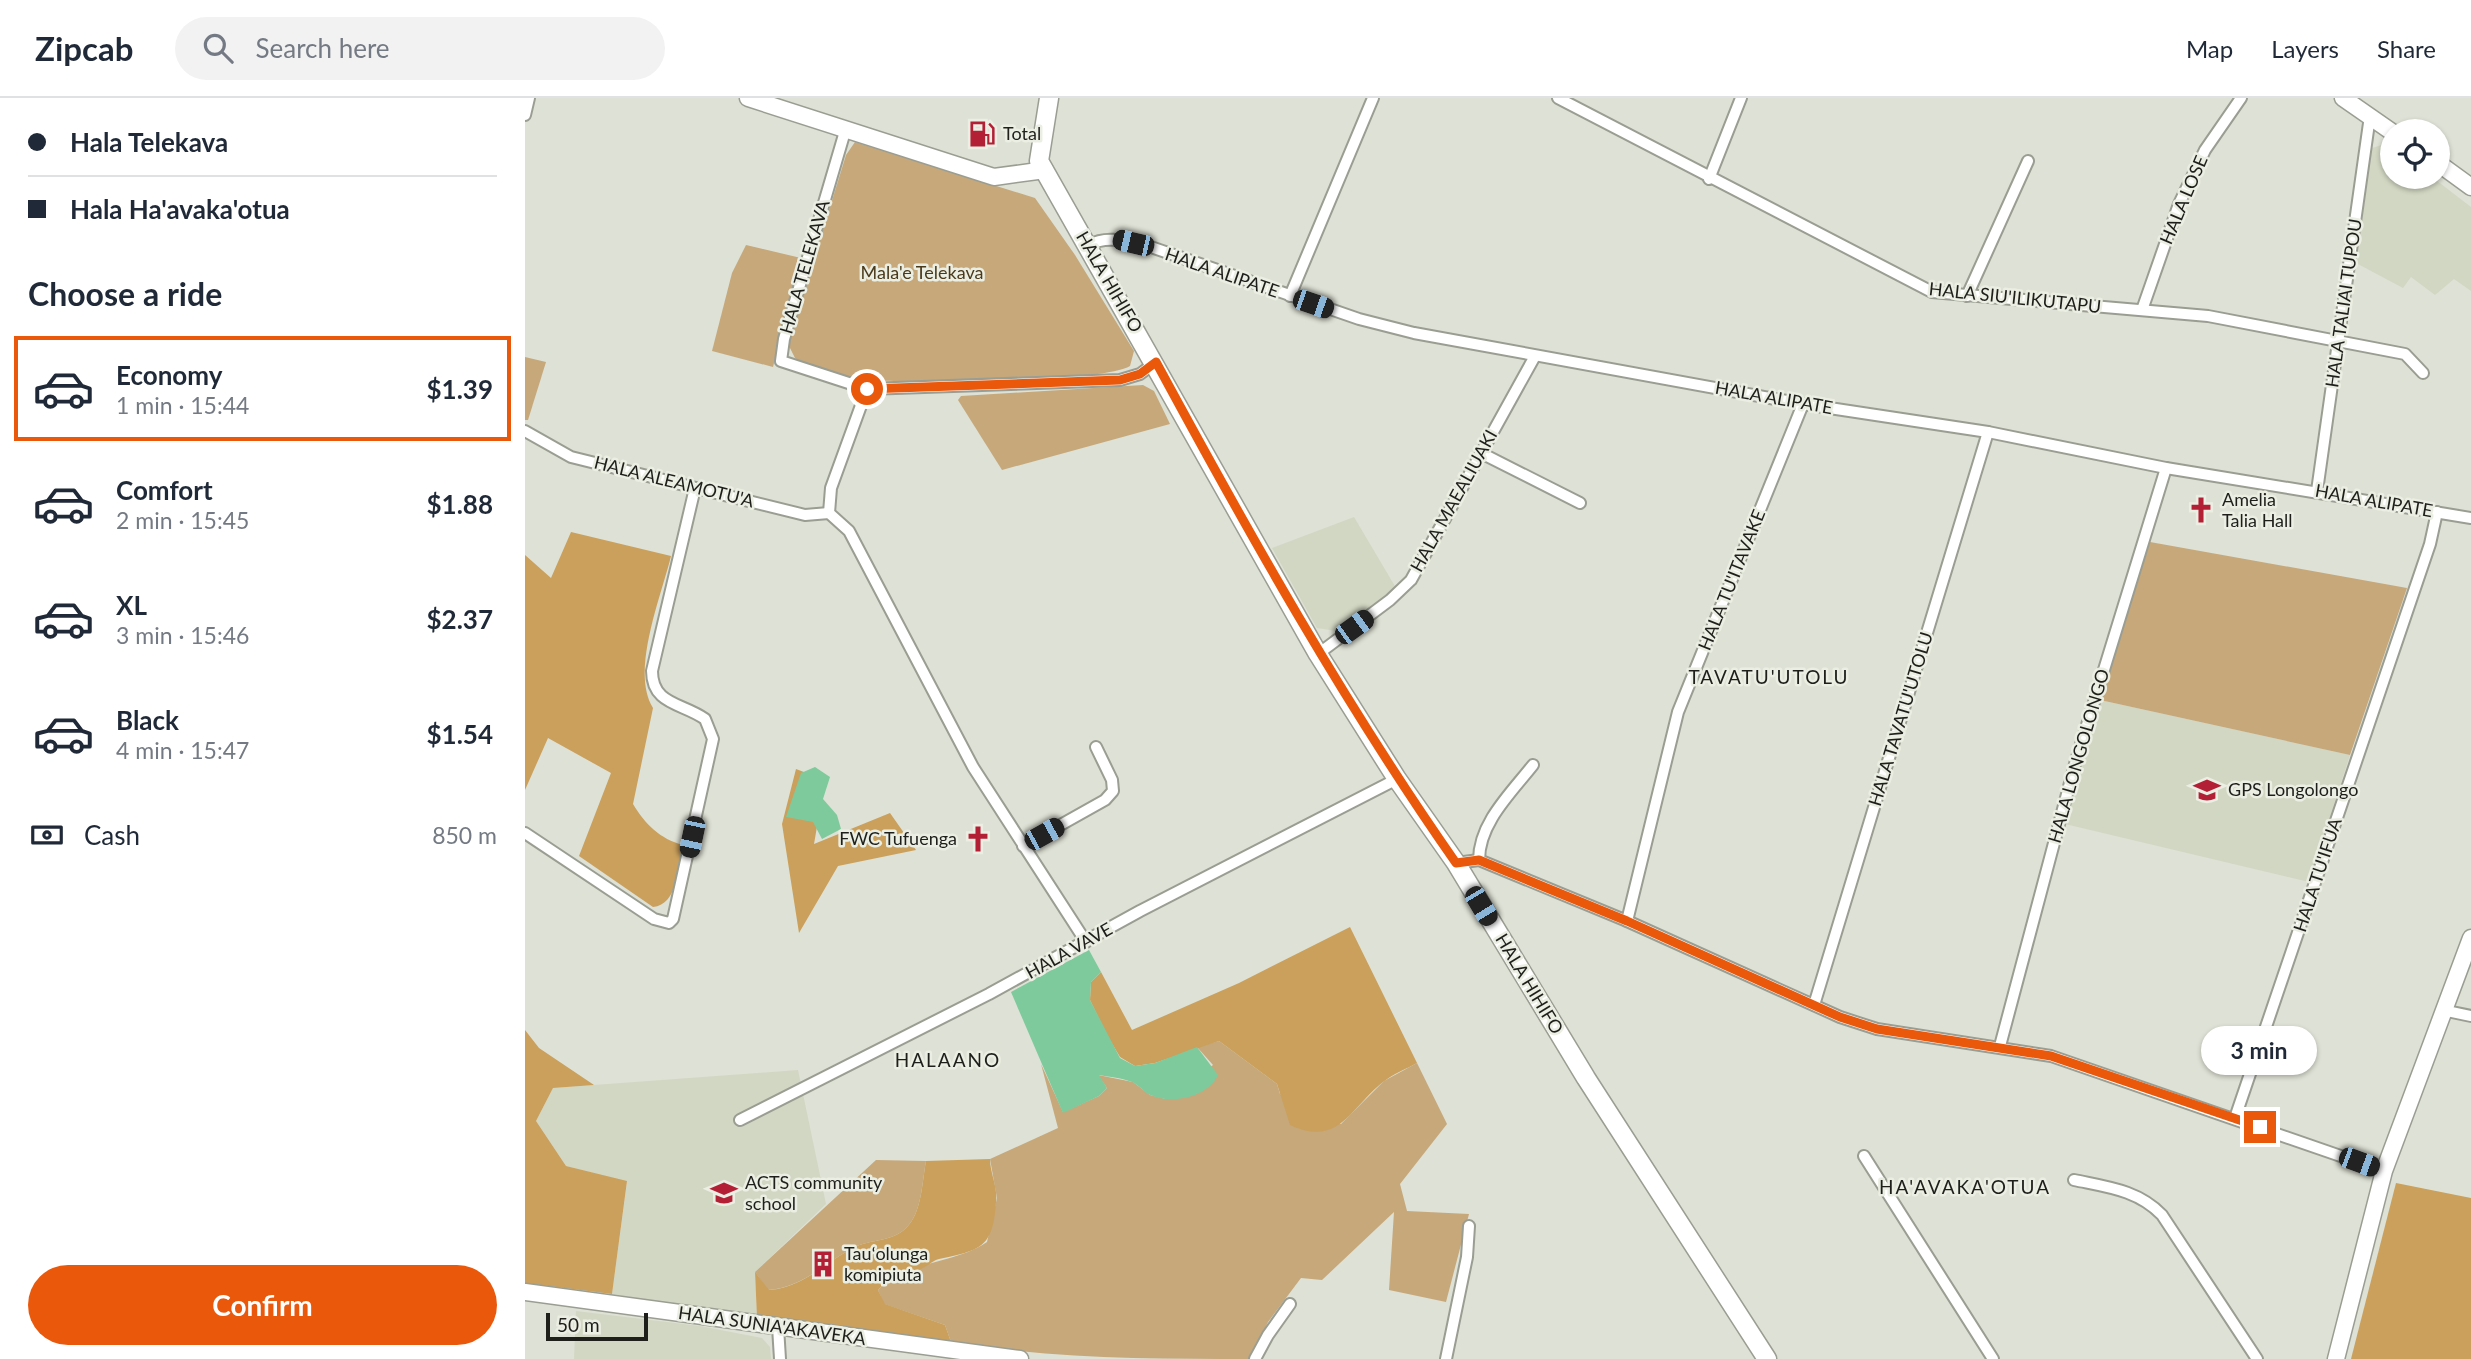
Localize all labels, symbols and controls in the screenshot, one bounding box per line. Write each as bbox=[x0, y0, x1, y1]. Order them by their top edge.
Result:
search box bbox=[175, 17, 665, 80]
text: Zipcab bbox=[35, 28, 133, 68]
icon: search bbox=[199, 29, 237, 67]
text: Search here bbox=[255, 32, 390, 64]
text: Map bbox=[2186, 34, 2233, 63]
text: Layers bbox=[2271, 34, 2339, 63]
text: Share bbox=[2377, 34, 2436, 63]
fuel station icon: Total bbox=[967, 119, 997, 149]
map controls bbox=[2380, 119, 2450, 189]
button: locate bbox=[2380, 119, 2450, 189]
place label: Total bbox=[1003, 122, 1041, 144]
text: Hala Telekava bbox=[70, 126, 228, 158]
street label: HALA LOSE bbox=[2154, 152, 2212, 247]
text: Hala Ha'avaka'otua bbox=[70, 193, 290, 225]
street label: HALA TELEKAVA bbox=[774, 197, 834, 336]
street label: HALA TALIAI TUPOU bbox=[2320, 217, 2366, 389]
street label: HALA HIHIFO bbox=[1072, 227, 1148, 336]
car bbox=[1111, 228, 1156, 258]
street label: HALA ALIPATE bbox=[1162, 242, 1282, 302]
park label: Mala'e Telekava bbox=[861, 261, 983, 283]
text: Choose a ride bbox=[28, 274, 222, 313]
street label: HALA SIU'ILIKUTAPU bbox=[1928, 277, 2102, 317]
car bbox=[1290, 287, 1337, 321]
icon: car bbox=[32, 357, 95, 420]
text: Economy bbox=[116, 359, 222, 391]
text: $1.39 bbox=[427, 373, 493, 405]
route start bbox=[851, 373, 883, 405]
street label: HALA ALIPATE bbox=[1714, 376, 1835, 418]
text: 1 min · 15:44 bbox=[116, 391, 249, 419]
street label: HALA MAEALIUAKI bbox=[1405, 426, 1501, 575]
street label: HALA ALEAMOTU'A bbox=[592, 451, 757, 512]
icon: car bbox=[32, 472, 95, 535]
text: Comfort bbox=[116, 474, 213, 506]
street label: HALA ALIPATE bbox=[2314, 479, 2435, 521]
text: $1.88 bbox=[427, 488, 493, 520]
place label: Amelia Talia Hall bbox=[2222, 488, 2293, 531]
church icon: Amelia Talia Hall bbox=[2186, 495, 2216, 525]
text: 2 min · 15:45 bbox=[116, 506, 249, 534]
street label: HALA TU'ITAVAKE bbox=[1693, 506, 1769, 653]
icon: car bbox=[32, 587, 95, 650]
text: XL bbox=[116, 589, 147, 621]
text: $2.37 bbox=[427, 603, 493, 635]
car bbox=[1331, 606, 1378, 648]
text: 3 min · 15:46 bbox=[116, 621, 249, 649]
street label: HALA TAVATU'UTOLU bbox=[1863, 629, 1937, 808]
district label: TAVATU'UTOLU bbox=[1688, 665, 1850, 688]
street label: HALA LONGOLONGO bbox=[2043, 666, 2113, 845]
icon: car bbox=[32, 702, 95, 765]
text: Black bbox=[116, 704, 179, 736]
text: $1.54 bbox=[427, 718, 493, 750]
text: 4 min · 15:47 bbox=[116, 736, 249, 764]
school or university icon: GPS Longolongo bbox=[2192, 775, 2222, 805]
place label: GPS Longolongo bbox=[2228, 778, 2359, 800]
car bbox=[678, 814, 707, 860]
street label: HALA TU'IFUA bbox=[2288, 814, 2346, 935]
car bbox=[1021, 815, 1068, 853]
icon: cash bbox=[28, 816, 66, 854]
text: Cash bbox=[84, 819, 140, 851]
text: 850 m bbox=[432, 821, 497, 849]
church icon: FWC Tufuenga bbox=[963, 824, 993, 854]
place label: FWC Tufuenga bbox=[839, 827, 957, 849]
car bbox=[1462, 883, 1501, 929]
street label: HALA VAVE bbox=[1021, 917, 1116, 983]
street label: HALA HIHIFO bbox=[1491, 929, 1568, 1038]
callout: 3 min bbox=[2202, 1026, 2318, 1074]
text: 3 min bbox=[2230, 1036, 2288, 1064]
district label: HALAANO bbox=[895, 1048, 1001, 1071]
route end bbox=[2244, 1111, 2276, 1143]
car bbox=[2336, 1145, 2383, 1179]
place label: ACTS community school bbox=[745, 1171, 883, 1214]
district label: HA'AVAKA'OTUA bbox=[1879, 1175, 2051, 1198]
school or university icon: ACTS community school bbox=[709, 1178, 739, 1208]
place label: Tauʻolunga komipiuta bbox=[844, 1242, 928, 1285]
building icon: Tauʻolunga komipiuta bbox=[808, 1249, 838, 1279]
button: Confirm bbox=[28, 1265, 497, 1345]
street label: HALA SUNIA'AKAVEKA bbox=[677, 1301, 868, 1349]
scale bar bbox=[546, 1310, 647, 1342]
text: 50 m bbox=[557, 1313, 600, 1336]

